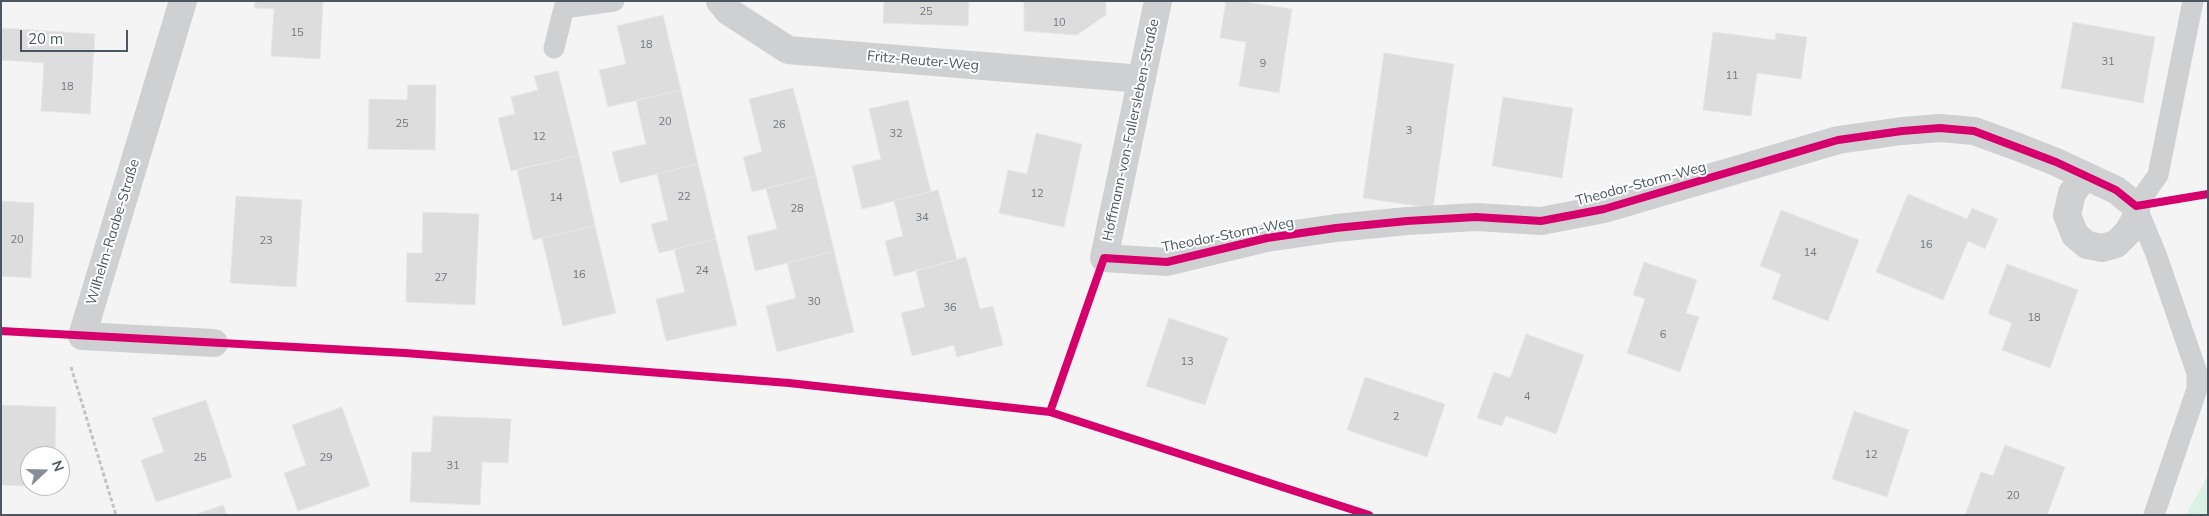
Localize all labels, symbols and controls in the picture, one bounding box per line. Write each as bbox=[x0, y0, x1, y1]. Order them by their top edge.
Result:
house number: 25 bbox=[919, 5, 933, 19]
house number: 10 bbox=[1052, 16, 1066, 30]
street label: Hoffmann-von-Fallersleben-Straße bbox=[1099, 17, 1163, 243]
scale bar bbox=[22, 20, 130, 52]
house number: 15 bbox=[290, 26, 304, 40]
text: 20 m bbox=[28, 29, 63, 48]
house number: 18 bbox=[639, 38, 653, 52]
street label: Fritz-Reuter-Weg bbox=[866, 48, 980, 74]
house number: 31 bbox=[2101, 55, 2115, 69]
house number: 9 bbox=[1260, 57, 1266, 71]
house number: 11 bbox=[1725, 69, 1739, 83]
house number: 18 bbox=[60, 80, 74, 94]
house number: 20 bbox=[658, 115, 672, 129]
house number: 25 bbox=[395, 117, 409, 131]
house number: 26 bbox=[772, 118, 786, 132]
house number: 3 bbox=[1406, 124, 1412, 138]
house number: 32 bbox=[889, 127, 903, 141]
house number: 12 bbox=[532, 130, 546, 144]
street label: Wilhelm-Raabe-Straße bbox=[83, 157, 143, 307]
street label: Theodor-Storm-Weg bbox=[1574, 159, 1708, 209]
house number: 12 bbox=[1030, 187, 1044, 201]
house number: 22 bbox=[677, 190, 691, 204]
house number: 14 bbox=[549, 191, 563, 205]
house number: 28 bbox=[790, 202, 804, 216]
house number: 34 bbox=[915, 211, 929, 225]
street label: Theodor-Storm-Weg bbox=[1161, 214, 1295, 256]
house number: 20 bbox=[10, 233, 24, 247]
house number: 23 bbox=[259, 234, 273, 248]
house number: 16 bbox=[1919, 238, 1933, 252]
house number: 14 bbox=[1803, 246, 1817, 260]
house number: 24 bbox=[695, 264, 709, 278]
house number: 16 bbox=[572, 268, 586, 282]
house number: 27 bbox=[434, 271, 448, 285]
house number: 30 bbox=[807, 295, 821, 309]
house number: 36 bbox=[943, 301, 957, 315]
house number: 18 bbox=[2027, 311, 2041, 325]
house number: 6 bbox=[1660, 328, 1666, 342]
house number: 13 bbox=[1180, 355, 1194, 369]
house number: 4 bbox=[1524, 390, 1530, 404]
house number: 2 bbox=[1393, 410, 1399, 424]
north arrow bbox=[20, 446, 70, 496]
house number: 12 bbox=[1864, 448, 1878, 462]
house number: 25 bbox=[193, 451, 207, 465]
house number: 29 bbox=[319, 451, 333, 465]
text: N bbox=[48, 458, 68, 474]
house number: 31 bbox=[446, 459, 460, 473]
house number: 20 bbox=[2006, 489, 2020, 503]

